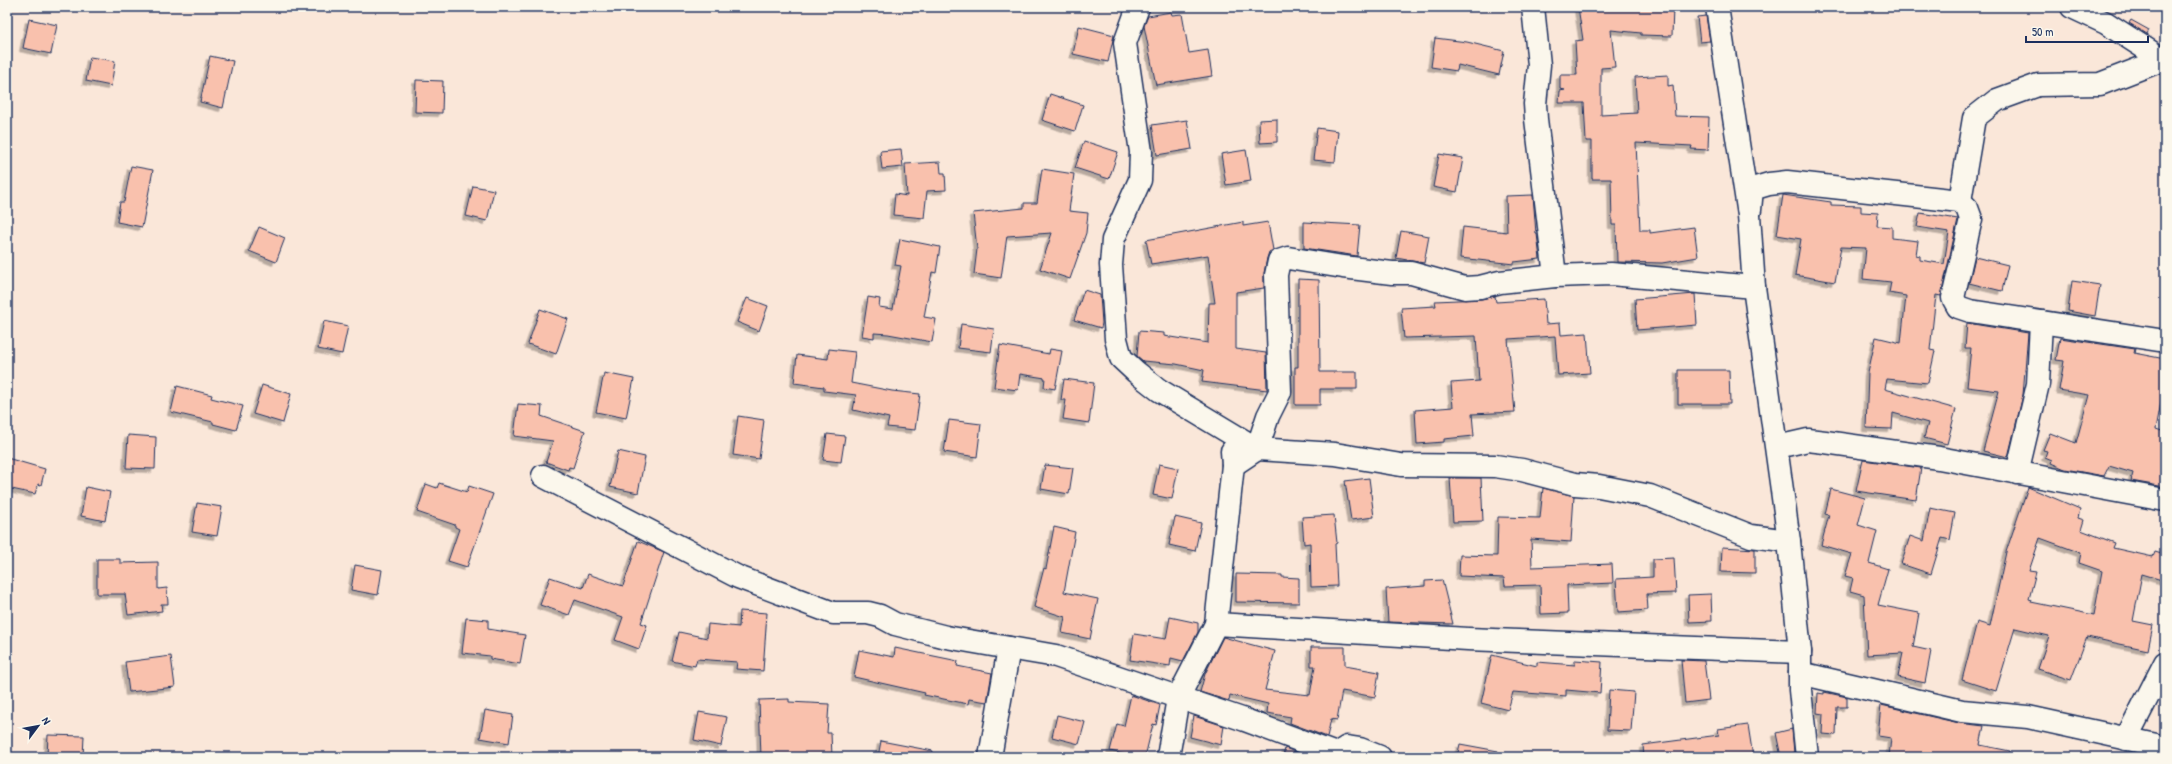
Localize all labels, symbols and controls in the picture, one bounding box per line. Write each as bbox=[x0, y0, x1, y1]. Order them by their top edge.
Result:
scale bar bbox=[2026, 18, 2148, 44]
text: 50 m bbox=[2032, 23, 2053, 40]
north arrow bbox=[18, 706, 58, 746]
text: N bbox=[39, 715, 54, 727]

